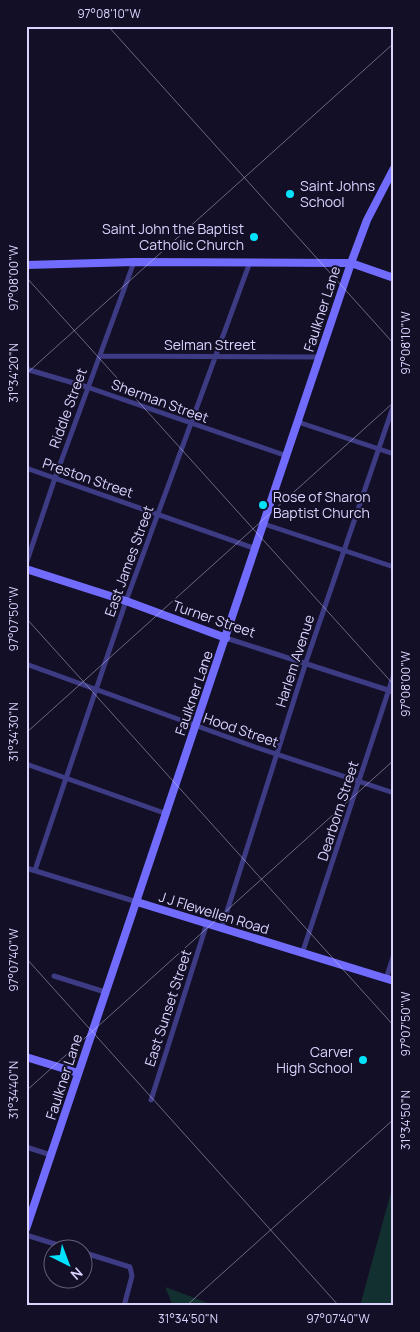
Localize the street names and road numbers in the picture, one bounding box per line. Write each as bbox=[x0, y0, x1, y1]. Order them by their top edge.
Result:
street label: Faulkner Lane bbox=[299, 264, 344, 354]
street label: Selman Street bbox=[164, 335, 256, 354]
street label: Riddle Street bbox=[44, 365, 91, 451]
street label: Sherman Street bbox=[109, 374, 212, 427]
street label: Preston Street bbox=[40, 453, 136, 502]
street label: East James Street bbox=[100, 502, 158, 619]
street label: Turner Street bbox=[170, 595, 258, 642]
street label: Harlem Avenue bbox=[271, 612, 318, 710]
street label: Faulkner Lane bbox=[170, 648, 217, 738]
street label: Hood Street bbox=[201, 708, 282, 751]
street label: Dearborn Street bbox=[312, 758, 363, 863]
street label: J J Flewellen Road bbox=[157, 887, 272, 938]
street label: East Sunset Street bbox=[140, 947, 196, 1069]
street label: Faulkner Lane bbox=[41, 1032, 86, 1122]

